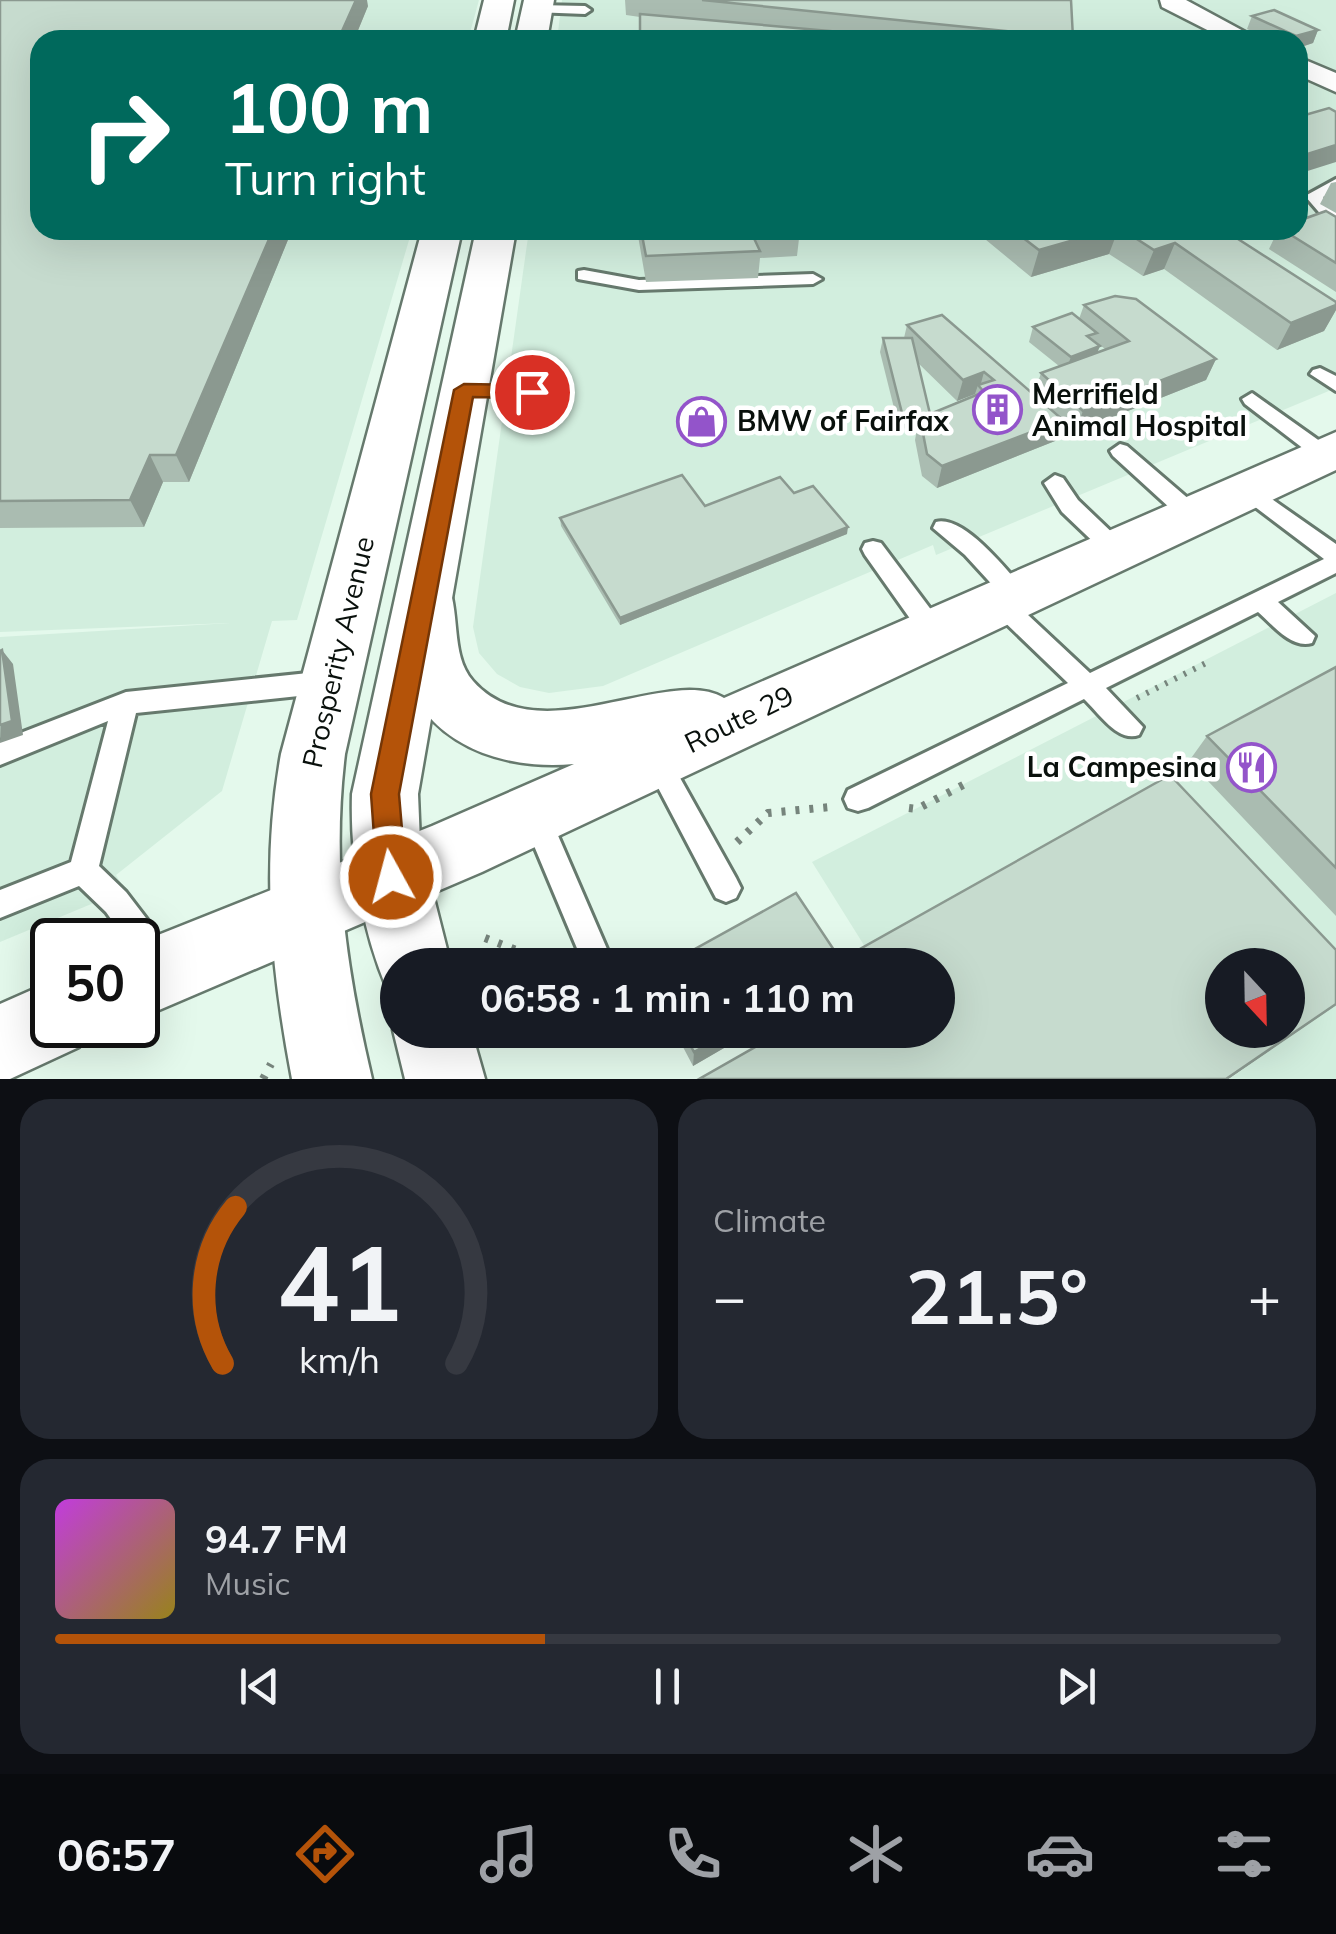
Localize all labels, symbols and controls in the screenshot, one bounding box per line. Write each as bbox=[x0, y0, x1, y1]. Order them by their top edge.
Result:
text: 100 m bbox=[225, 63, 433, 151]
icon: right bbox=[60, 70, 190, 200]
text: Turn right bbox=[225, 150, 426, 206]
pin bbox=[490, 350, 575, 435]
icon: arrive bbox=[505, 365, 560, 420]
place label: Merrifield Animal Hospital bbox=[1032, 376, 1247, 443]
building icon: Merrifield Animal Hospital bbox=[971, 384, 1023, 436]
shop icon: BMW of Fairfax bbox=[676, 395, 728, 447]
place label: BMW of Fairfax bbox=[737, 403, 950, 438]
street label: Prosperity Avenue bbox=[294, 533, 381, 771]
street label: Route 29 bbox=[679, 677, 799, 760]
restaurant icon: La Campesina bbox=[1226, 741, 1278, 793]
place label: La Campesina bbox=[1027, 749, 1217, 784]
position arrow bbox=[339, 825, 443, 929]
speed limit sign: 50 bbox=[30, 918, 160, 1048]
north arrow bbox=[1205, 948, 1305, 1048]
map controls bbox=[1205, 948, 1305, 1048]
text: 06:58 · 1 min · 110 m bbox=[480, 974, 855, 1022]
text: Climate bbox=[713, 1200, 826, 1240]
text: 41 bbox=[277, 1216, 401, 1347]
text: 21.5° bbox=[906, 1249, 1088, 1343]
text: − bbox=[713, 1262, 746, 1331]
text: + bbox=[1248, 1262, 1281, 1331]
text: km/h bbox=[299, 1337, 379, 1382]
text: 94.7 FM bbox=[205, 1515, 348, 1563]
text: Music bbox=[205, 1563, 290, 1603]
icon: previous bbox=[232, 1659, 287, 1714]
icon: pause bbox=[640, 1659, 695, 1714]
icon: next bbox=[1049, 1659, 1104, 1714]
icon: directions bbox=[290, 1819, 360, 1889]
icon: music bbox=[474, 1819, 544, 1889]
icon: phone bbox=[658, 1819, 728, 1889]
icon: climate bbox=[841, 1819, 911, 1889]
icon: car bbox=[1025, 1819, 1095, 1889]
icon: filters bbox=[1209, 1819, 1279, 1889]
text: 06:57 bbox=[57, 1826, 176, 1882]

